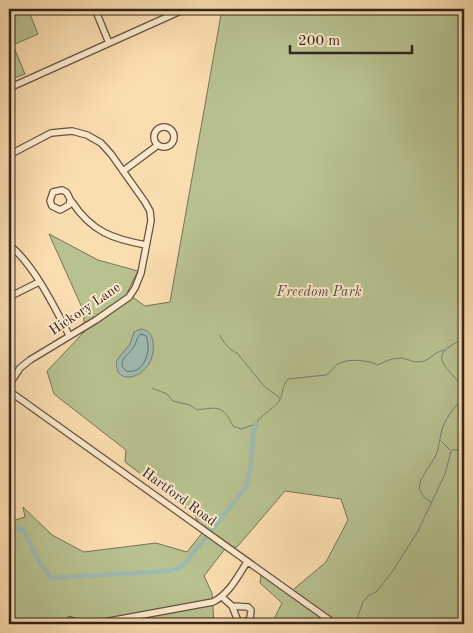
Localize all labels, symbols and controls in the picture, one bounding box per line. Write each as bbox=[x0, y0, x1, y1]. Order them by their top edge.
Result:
scale bar bbox=[290, 22, 413, 54]
text: 200 m bbox=[298, 34, 340, 49]
street label: Hickory Lane bbox=[47, 280, 123, 338]
park label: Freedom Park bbox=[275, 285, 362, 299]
street label: Hartford Road bbox=[139, 465, 219, 529]

